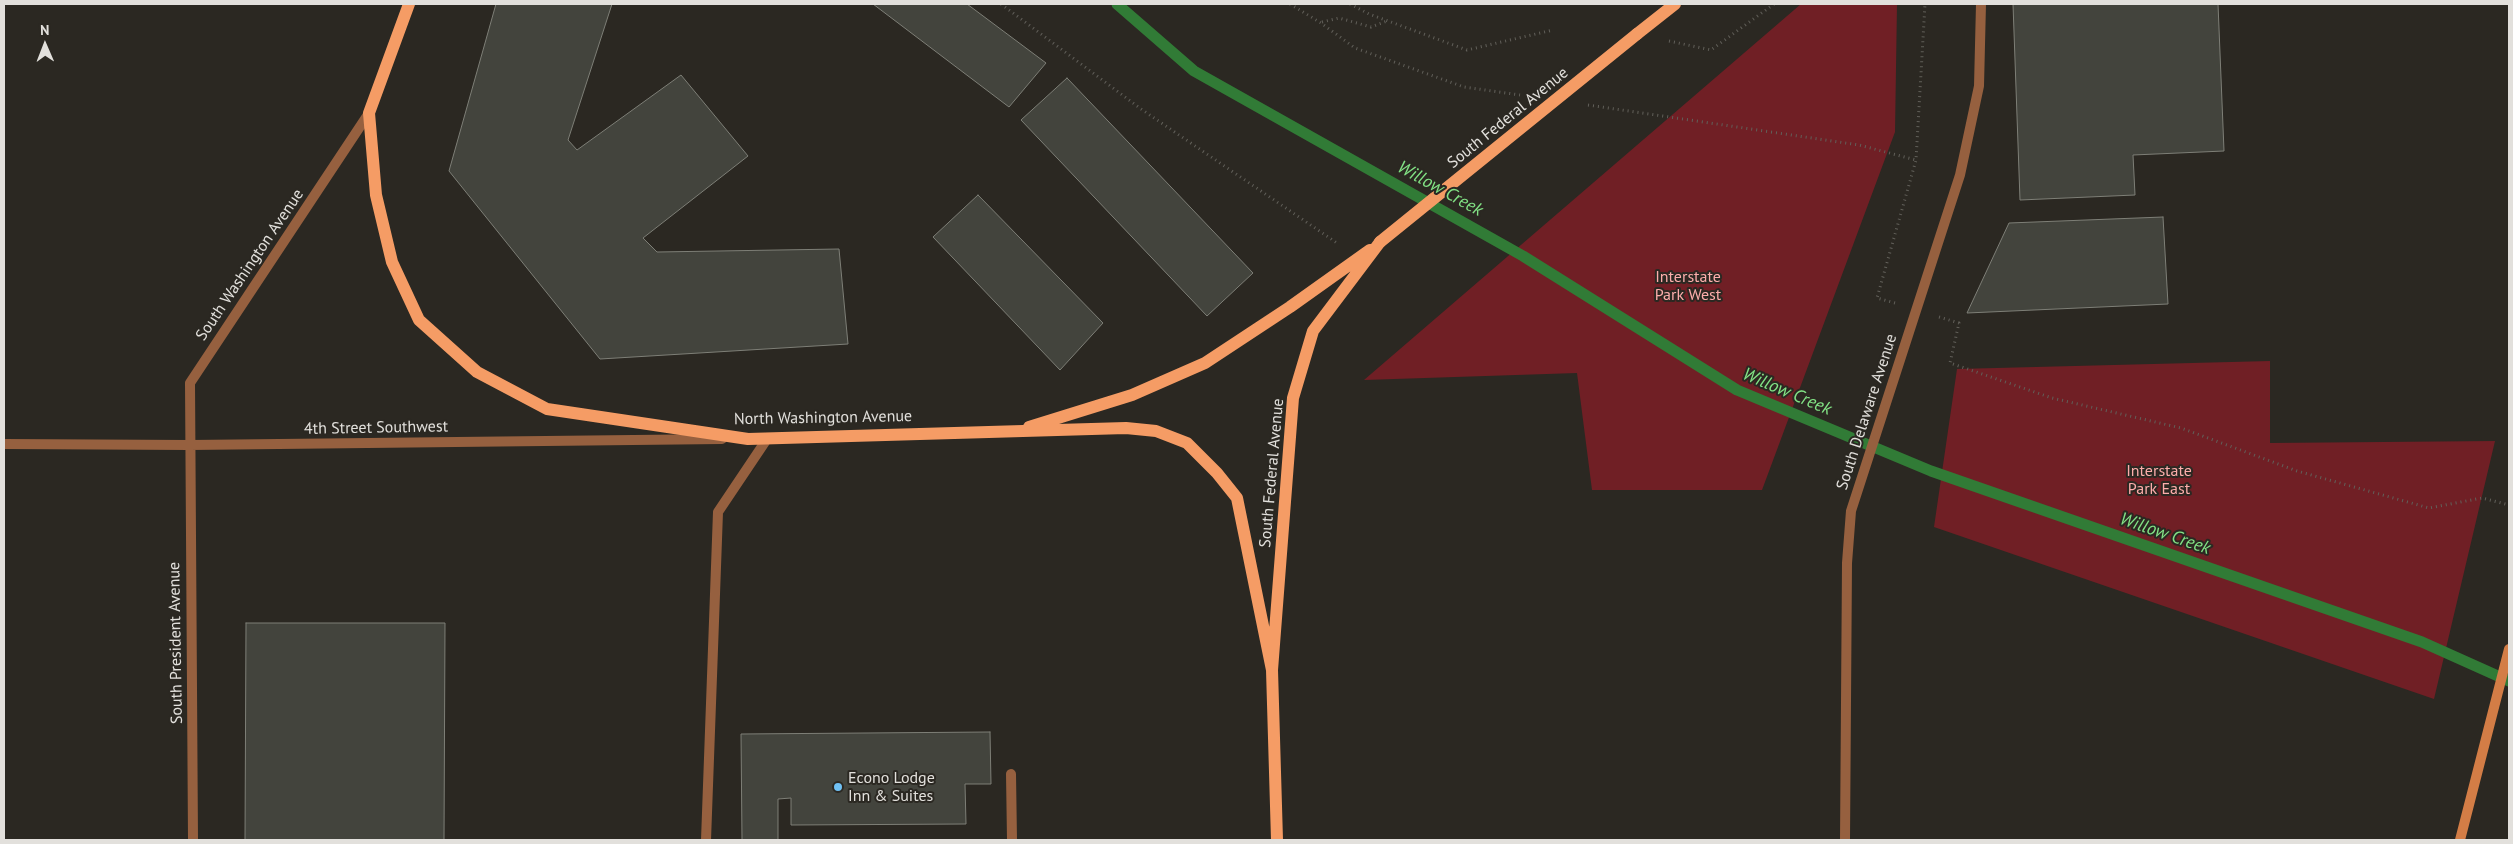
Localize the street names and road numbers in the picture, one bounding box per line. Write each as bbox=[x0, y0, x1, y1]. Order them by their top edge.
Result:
street label: South Federal Avenue bbox=[1444, 63, 1572, 173]
street label: South Washington Avenue bbox=[192, 186, 308, 344]
street label: South Delaware Avenue bbox=[1833, 332, 1901, 492]
street label: South Federal Avenue bbox=[1256, 398, 1288, 548]
street label: North Washington Avenue bbox=[734, 407, 912, 429]
street label: 4th Street Southwest bbox=[304, 417, 448, 439]
street label: South President Avenue bbox=[165, 562, 187, 724]

